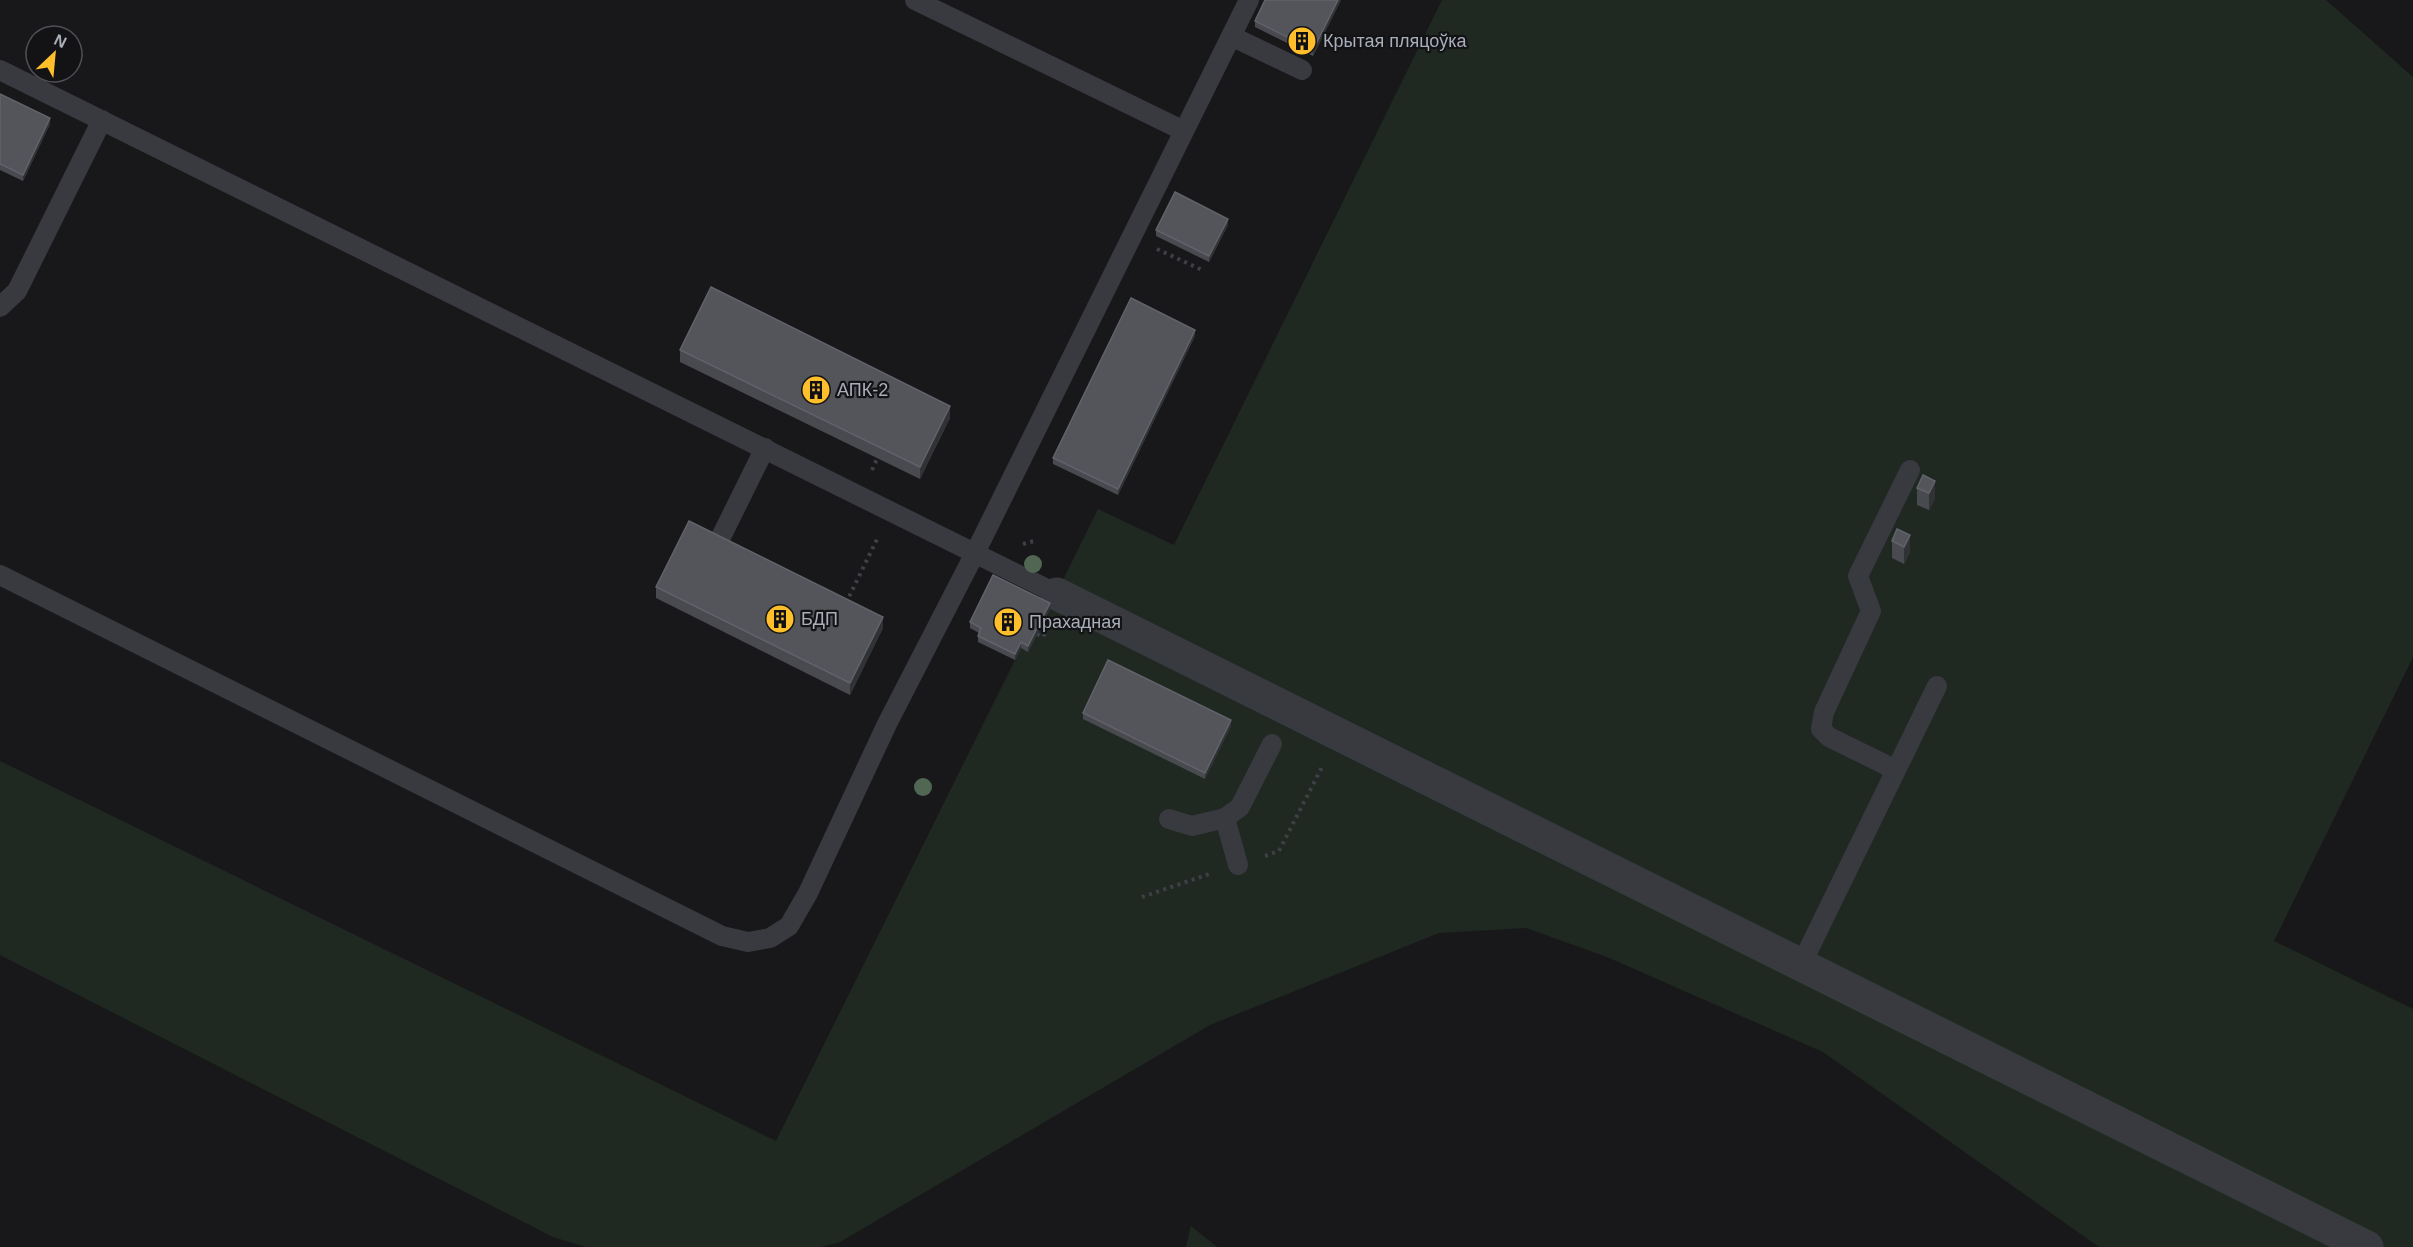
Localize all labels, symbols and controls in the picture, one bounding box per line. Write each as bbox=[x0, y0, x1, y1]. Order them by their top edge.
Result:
north arrow bbox=[24, 24, 84, 84]
building icon: Крытая пляцоўка bbox=[1286, 25, 1318, 57]
text: N bbox=[51, 31, 69, 51]
place label: Крытая пляцоўка bbox=[1323, 31, 1468, 51]
building icon: АПК-2 bbox=[800, 374, 832, 406]
place label: АПК-2 bbox=[837, 380, 888, 400]
building icon: БДП bbox=[764, 603, 796, 635]
building icon: Прахадная bbox=[992, 606, 1024, 638]
place label: БДП bbox=[801, 609, 838, 629]
place label: Прахадная bbox=[1029, 612, 1121, 632]

